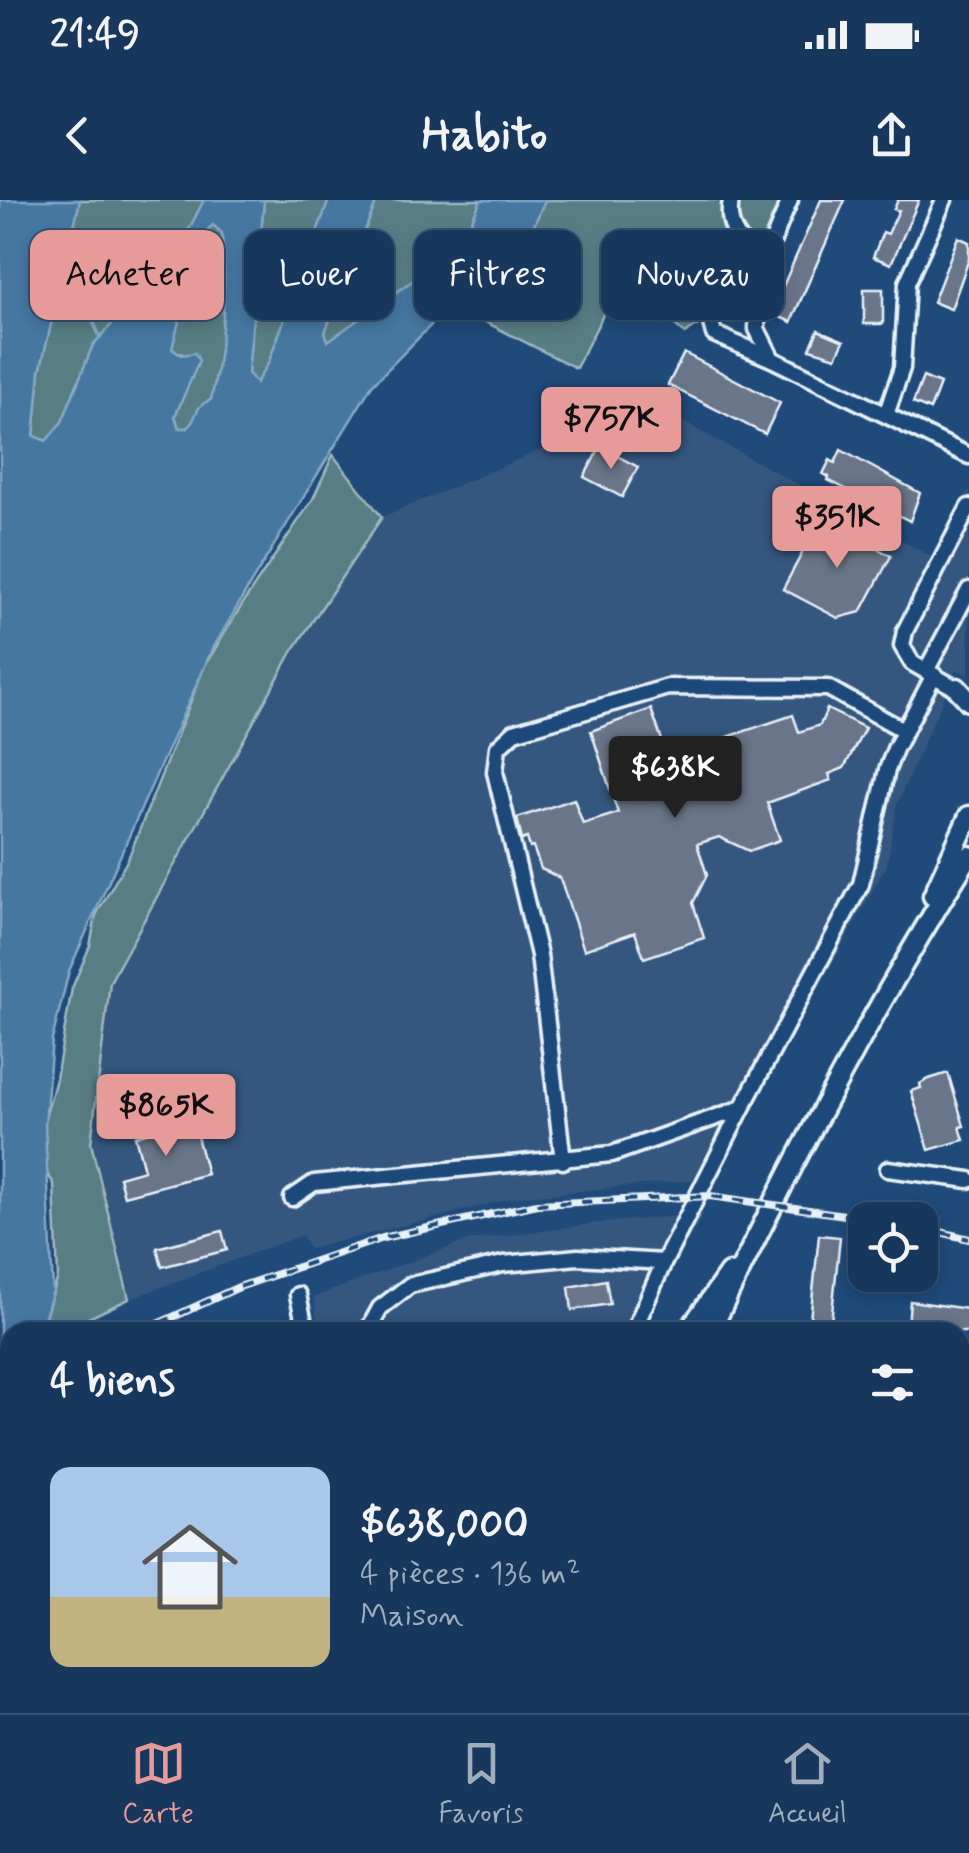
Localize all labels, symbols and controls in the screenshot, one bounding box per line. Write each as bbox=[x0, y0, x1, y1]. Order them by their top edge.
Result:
text: 21:49 bbox=[50, 11, 140, 60]
text: Habito bbox=[422, 106, 547, 165]
icon: back bbox=[50, 108, 105, 163]
icon: share bbox=[864, 108, 919, 163]
chip: Acheter bbox=[30, 230, 224, 320]
chip: Louer bbox=[244, 230, 394, 320]
chip: Filtres bbox=[414, 230, 581, 320]
chip: Nouveau bbox=[601, 230, 784, 320]
pin: $757K bbox=[541, 387, 681, 472]
text: $757K bbox=[563, 398, 659, 440]
pin: $351K bbox=[767, 486, 907, 571]
text: $351K bbox=[794, 497, 880, 539]
pin: $638K bbox=[605, 736, 745, 821]
text: $638K bbox=[631, 747, 719, 789]
pin: $865K bbox=[96, 1074, 236, 1159]
text: $865K bbox=[119, 1085, 213, 1127]
map controls bbox=[848, 1202, 938, 1292]
button: locate bbox=[848, 1202, 938, 1292]
text: 4 biens bbox=[50, 1355, 175, 1410]
icon: filters bbox=[865, 1355, 920, 1410]
text: $638,000 bbox=[360, 1498, 529, 1553]
icon: home bbox=[130, 1507, 250, 1627]
text: 4 pièces · 136 m² bbox=[360, 1553, 581, 1595]
text: Maison bbox=[360, 1595, 464, 1637]
tab: Carte bbox=[122, 1736, 194, 1833]
tab: Favoris bbox=[439, 1736, 524, 1833]
tab: Accueil bbox=[768, 1736, 847, 1833]

